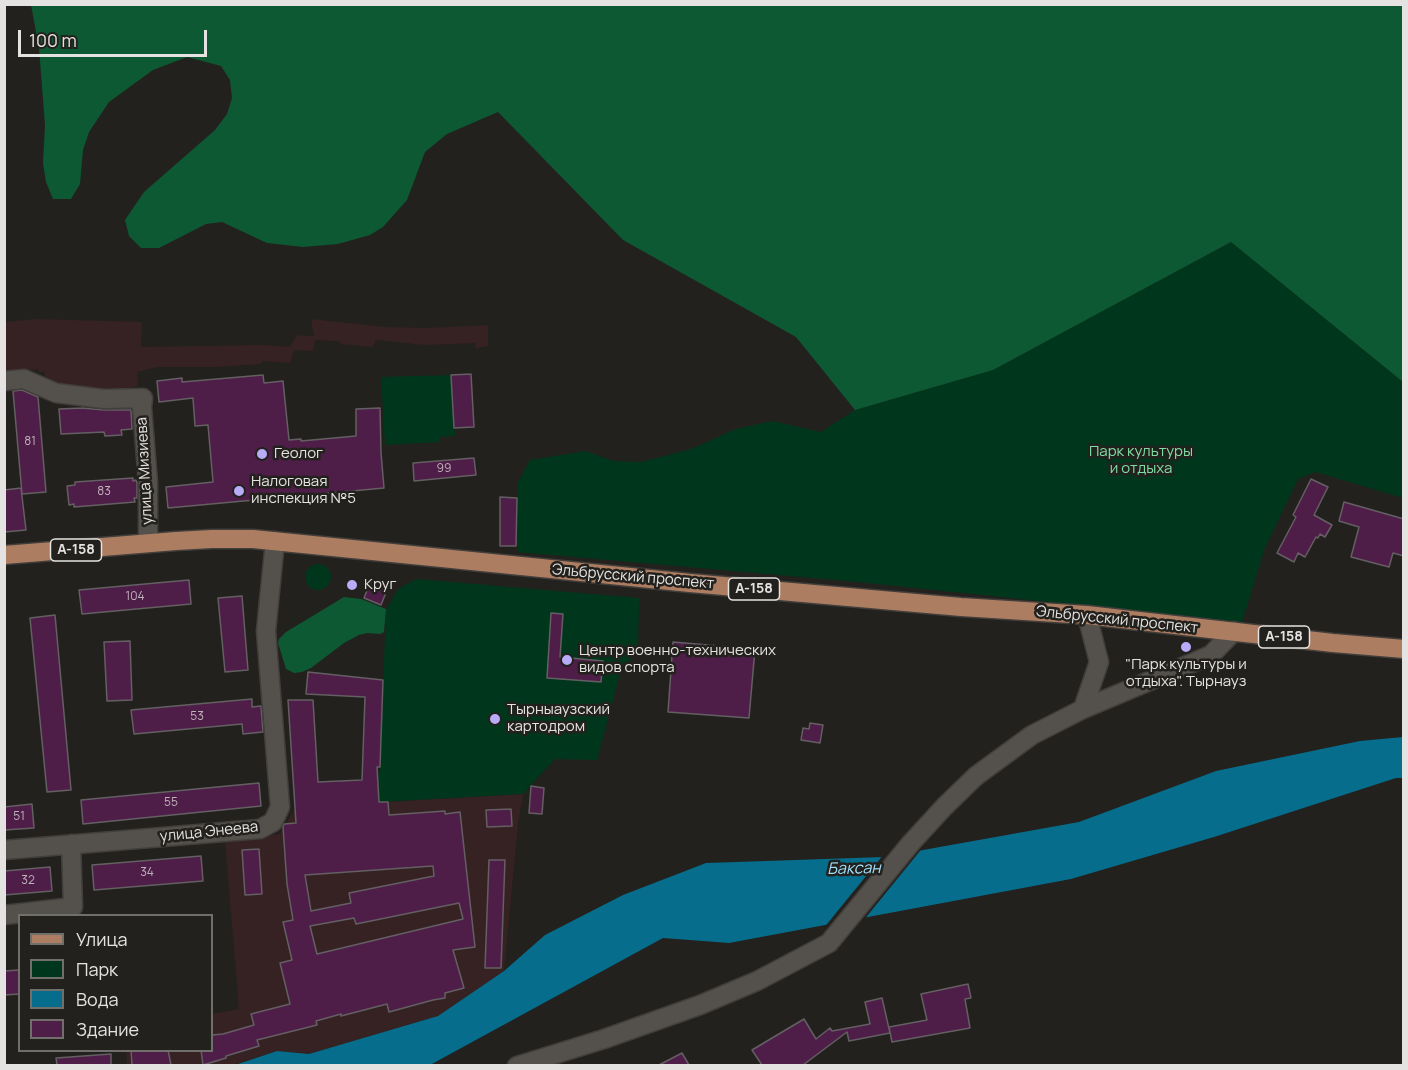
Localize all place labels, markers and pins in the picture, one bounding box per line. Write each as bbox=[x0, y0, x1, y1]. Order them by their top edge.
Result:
place label: Геолог bbox=[274, 445, 323, 463]
marker: Геолог bbox=[255, 447, 269, 461]
place label: Налоговая инспекция №5 bbox=[251, 473, 356, 508]
marker: Налоговая инспекция №5 bbox=[232, 484, 246, 498]
place label: Круг bbox=[364, 576, 396, 594]
marker: Круг bbox=[345, 578, 359, 592]
marker: "Парк культуры и отдыха". Тырнауз bbox=[1179, 640, 1193, 654]
place label: Центр военно-технических видов спорта bbox=[579, 642, 776, 677]
marker: Центр военно-технических видов спорта bbox=[560, 653, 574, 667]
place label: "Парк культуры и отдыха". Тырнауз bbox=[1125, 656, 1247, 691]
place label: Тырныаузский картодром bbox=[507, 701, 610, 736]
marker: Тырныаузский картодром bbox=[488, 712, 502, 726]

